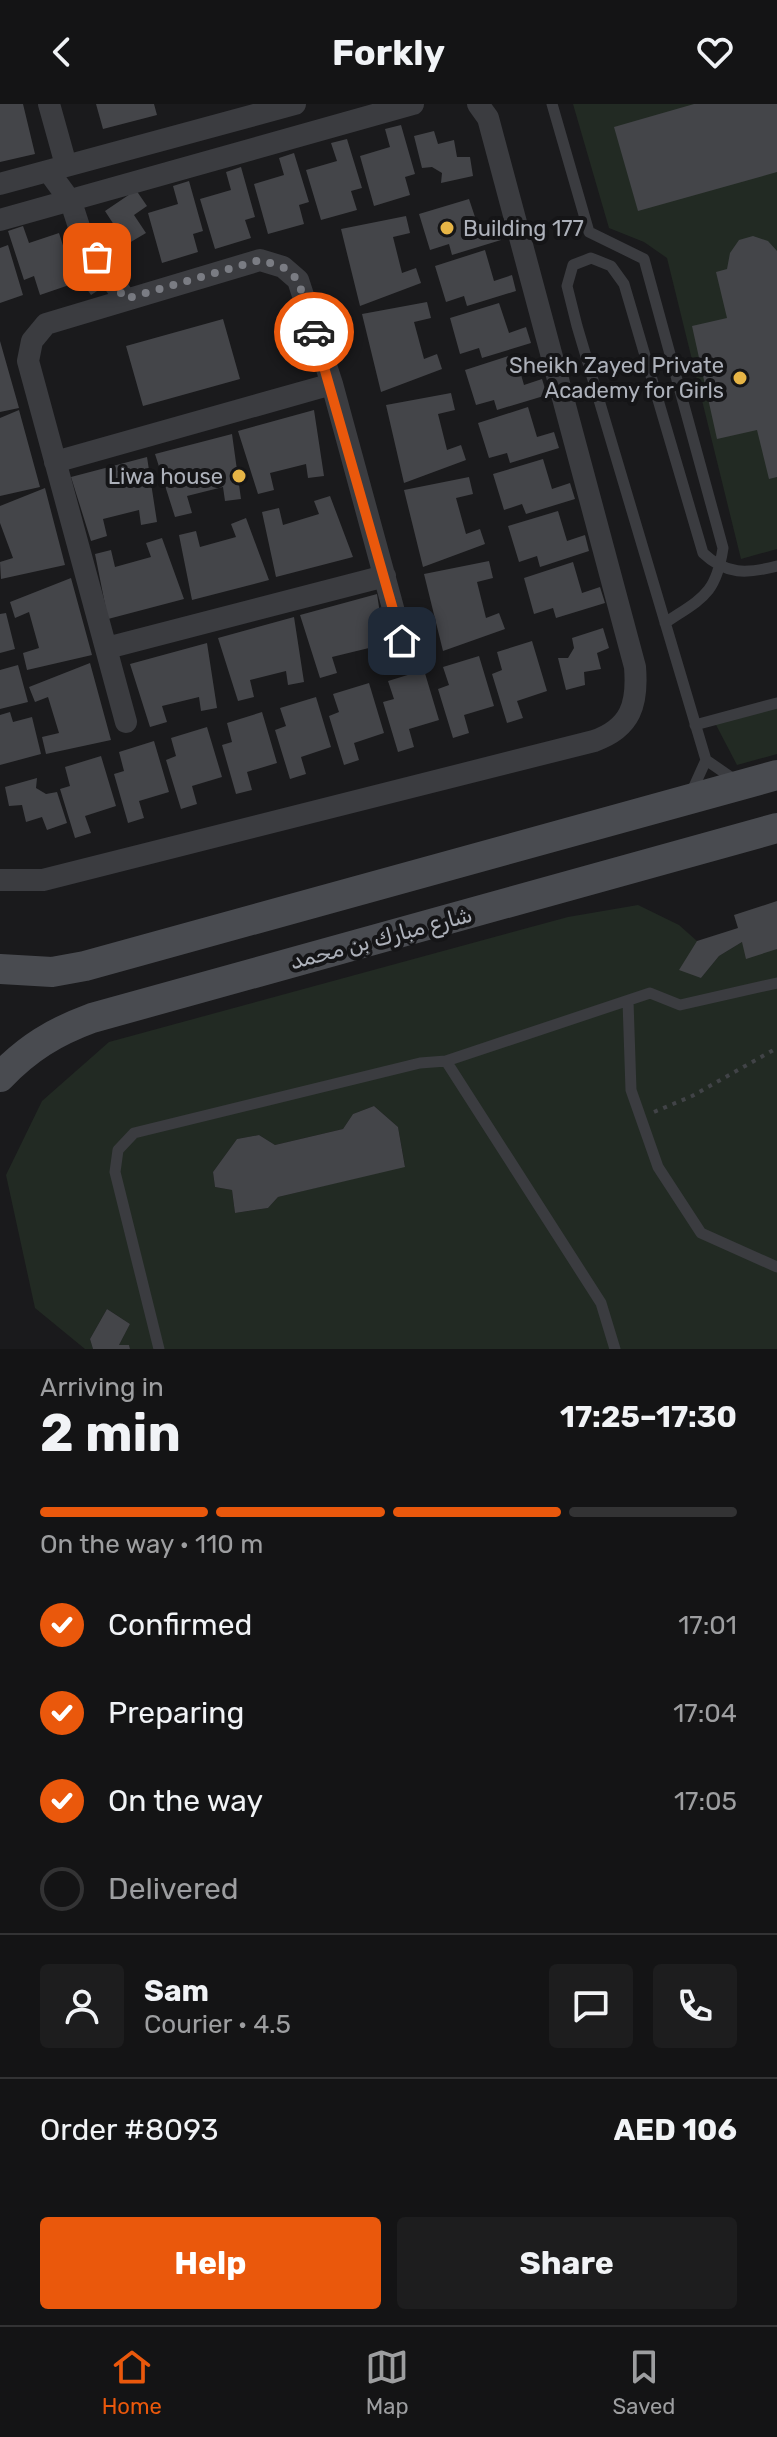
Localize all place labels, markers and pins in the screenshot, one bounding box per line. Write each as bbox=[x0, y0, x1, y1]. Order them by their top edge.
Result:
place label: Building 177 bbox=[463, 215, 584, 242]
marker: Building 177 bbox=[438, 219, 456, 237]
pin bbox=[63, 223, 131, 291]
place label: Sheikh Zayed Private Academy for Girls bbox=[509, 352, 724, 404]
marker: Sheikh Zayed Private Academy for Girls bbox=[731, 369, 749, 387]
place label: Liwa house bbox=[108, 463, 223, 490]
marker: Liwa house bbox=[230, 467, 248, 485]
pin bbox=[368, 607, 436, 675]

